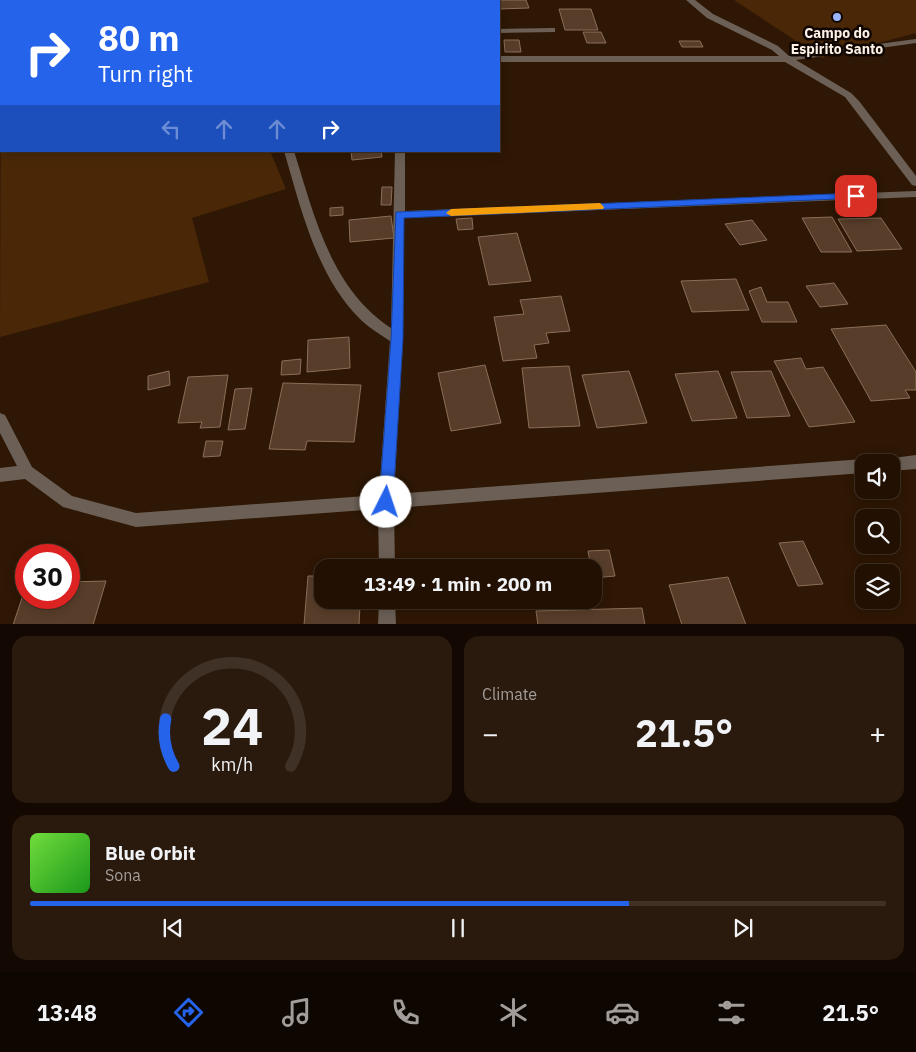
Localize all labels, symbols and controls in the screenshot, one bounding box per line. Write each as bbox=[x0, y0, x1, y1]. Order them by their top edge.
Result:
marker: Campo do Espirito Santo bbox=[831, 11, 843, 23]
text: 80 m bbox=[98, 15, 180, 61]
icon: right bbox=[15, 20, 80, 85]
place label: Campo do Espirito Santo bbox=[791, 24, 883, 58]
text: Turn right bbox=[98, 59, 193, 88]
icon: left bbox=[157, 115, 185, 143]
icon: ahead bbox=[210, 115, 238, 143]
icon: ahead bbox=[263, 115, 291, 143]
icon: right bbox=[316, 115, 344, 143]
pin bbox=[835, 175, 877, 217]
icon: arrive bbox=[842, 182, 870, 210]
map controls bbox=[855, 454, 900, 609]
button: sound bbox=[855, 454, 900, 499]
position arrow bbox=[359, 475, 411, 527]
button: search bbox=[855, 509, 900, 554]
speed limit sign: 30 bbox=[15, 544, 80, 609]
button: layers bbox=[855, 564, 900, 609]
text: 13:49 · 1 min · 200 m bbox=[364, 572, 552, 596]
text: Climate bbox=[482, 684, 537, 704]
text: 24 bbox=[201, 692, 263, 759]
text: 21.5° bbox=[635, 708, 733, 757]
text: − bbox=[482, 715, 499, 752]
text: + bbox=[869, 715, 886, 752]
text: km/h bbox=[211, 753, 253, 776]
text: Blue Orbit bbox=[105, 841, 195, 865]
text: Sona bbox=[105, 865, 141, 885]
icon: previous bbox=[159, 914, 187, 942]
icon: pause bbox=[444, 914, 472, 942]
icon: next bbox=[729, 914, 757, 942]
icon: directions bbox=[171, 995, 206, 1030]
icon: music bbox=[279, 995, 314, 1030]
icon: phone bbox=[388, 995, 423, 1030]
icon: climate bbox=[496, 995, 531, 1030]
icon: car bbox=[605, 995, 640, 1030]
icon: filters bbox=[714, 995, 749, 1030]
text: 13:48 bbox=[37, 998, 97, 1027]
text: 21.5° bbox=[822, 998, 879, 1027]

